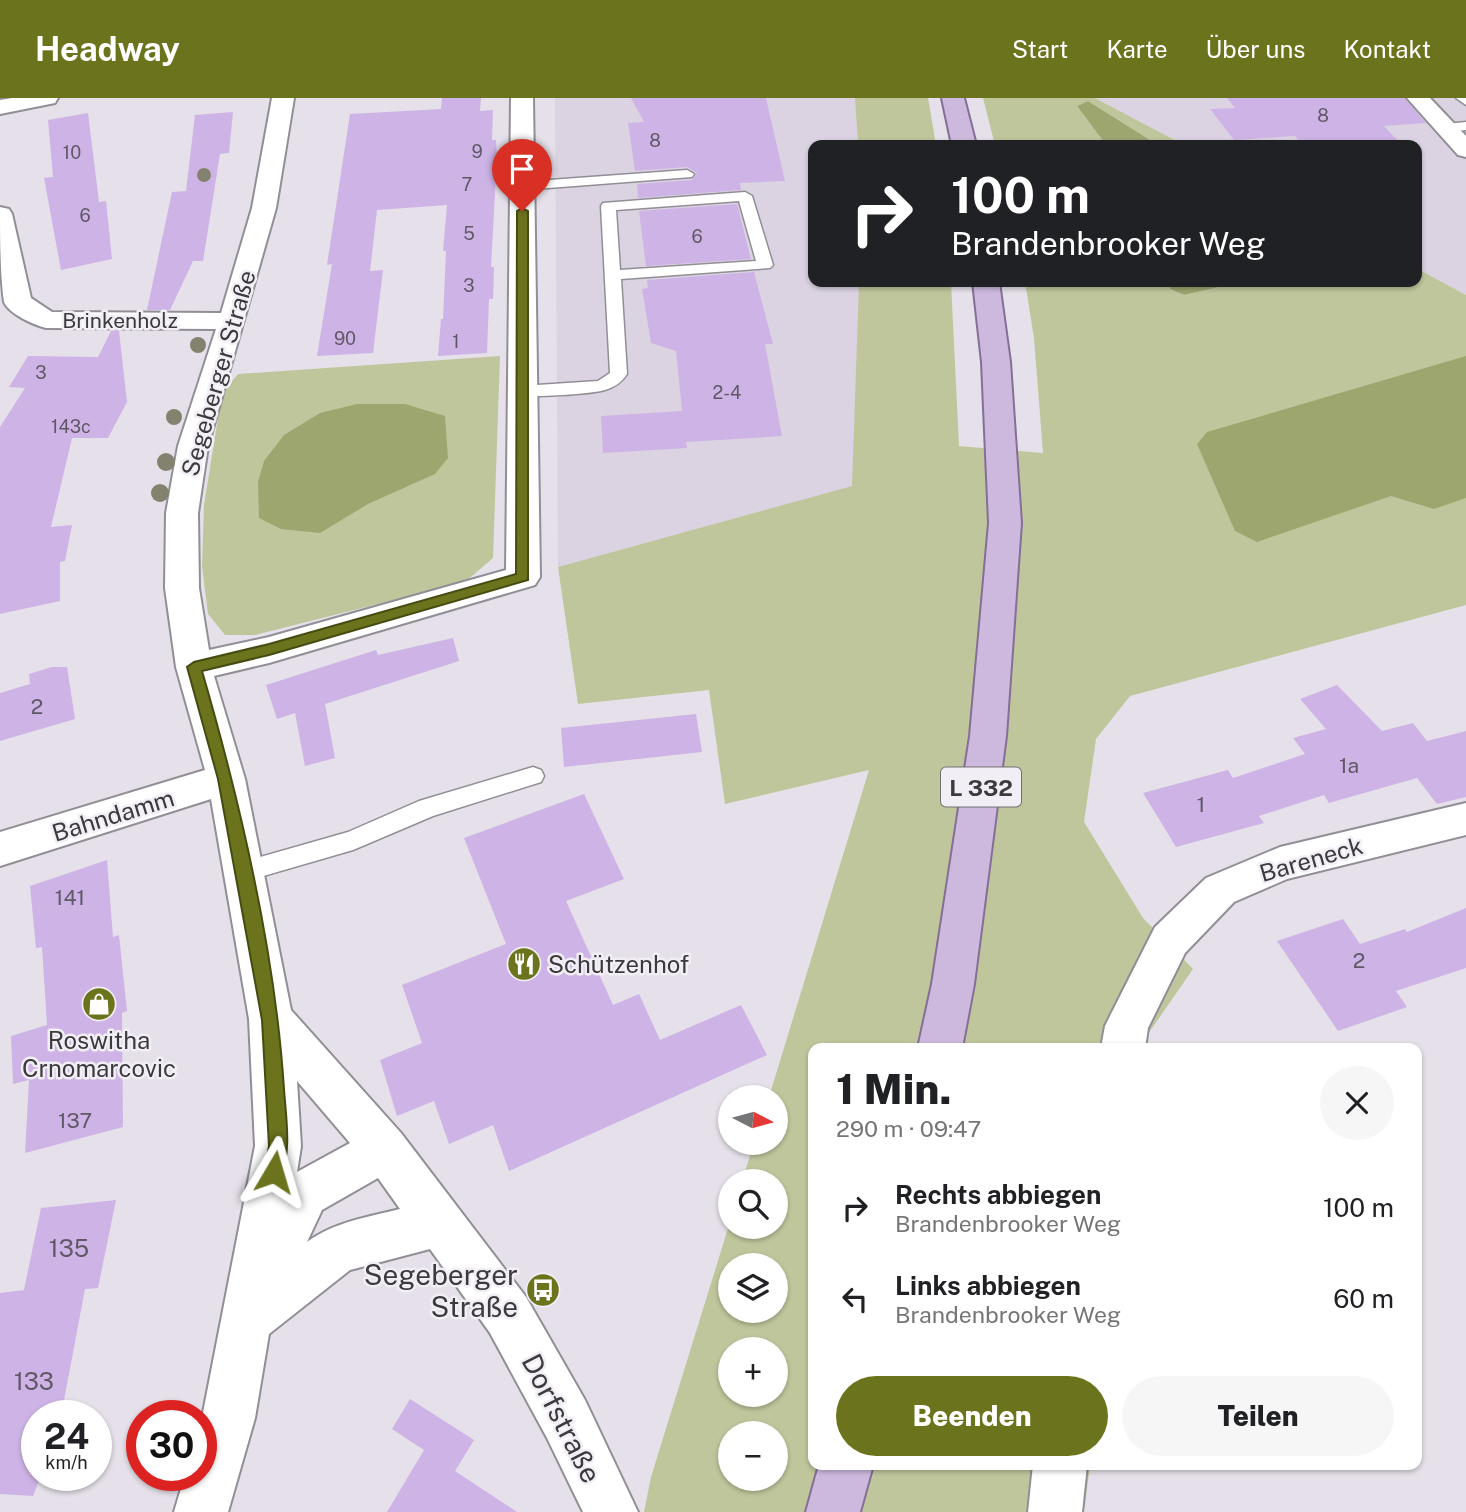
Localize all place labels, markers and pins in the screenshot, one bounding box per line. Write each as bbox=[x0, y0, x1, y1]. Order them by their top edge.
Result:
pin bbox=[492, 139, 552, 211]
restaurant icon: Schützenhof bbox=[505, 945, 543, 983]
place label: Schützenhof bbox=[548, 950, 689, 978]
shop icon: Roswitha Crnomarcovic bbox=[80, 985, 118, 1023]
place label: Roswitha Crnomarcovic bbox=[22, 1026, 176, 1082]
place label: Segeberger Straße bbox=[364, 1258, 518, 1323]
bus stop icon: Segeberger Straße bbox=[524, 1271, 562, 1309]

